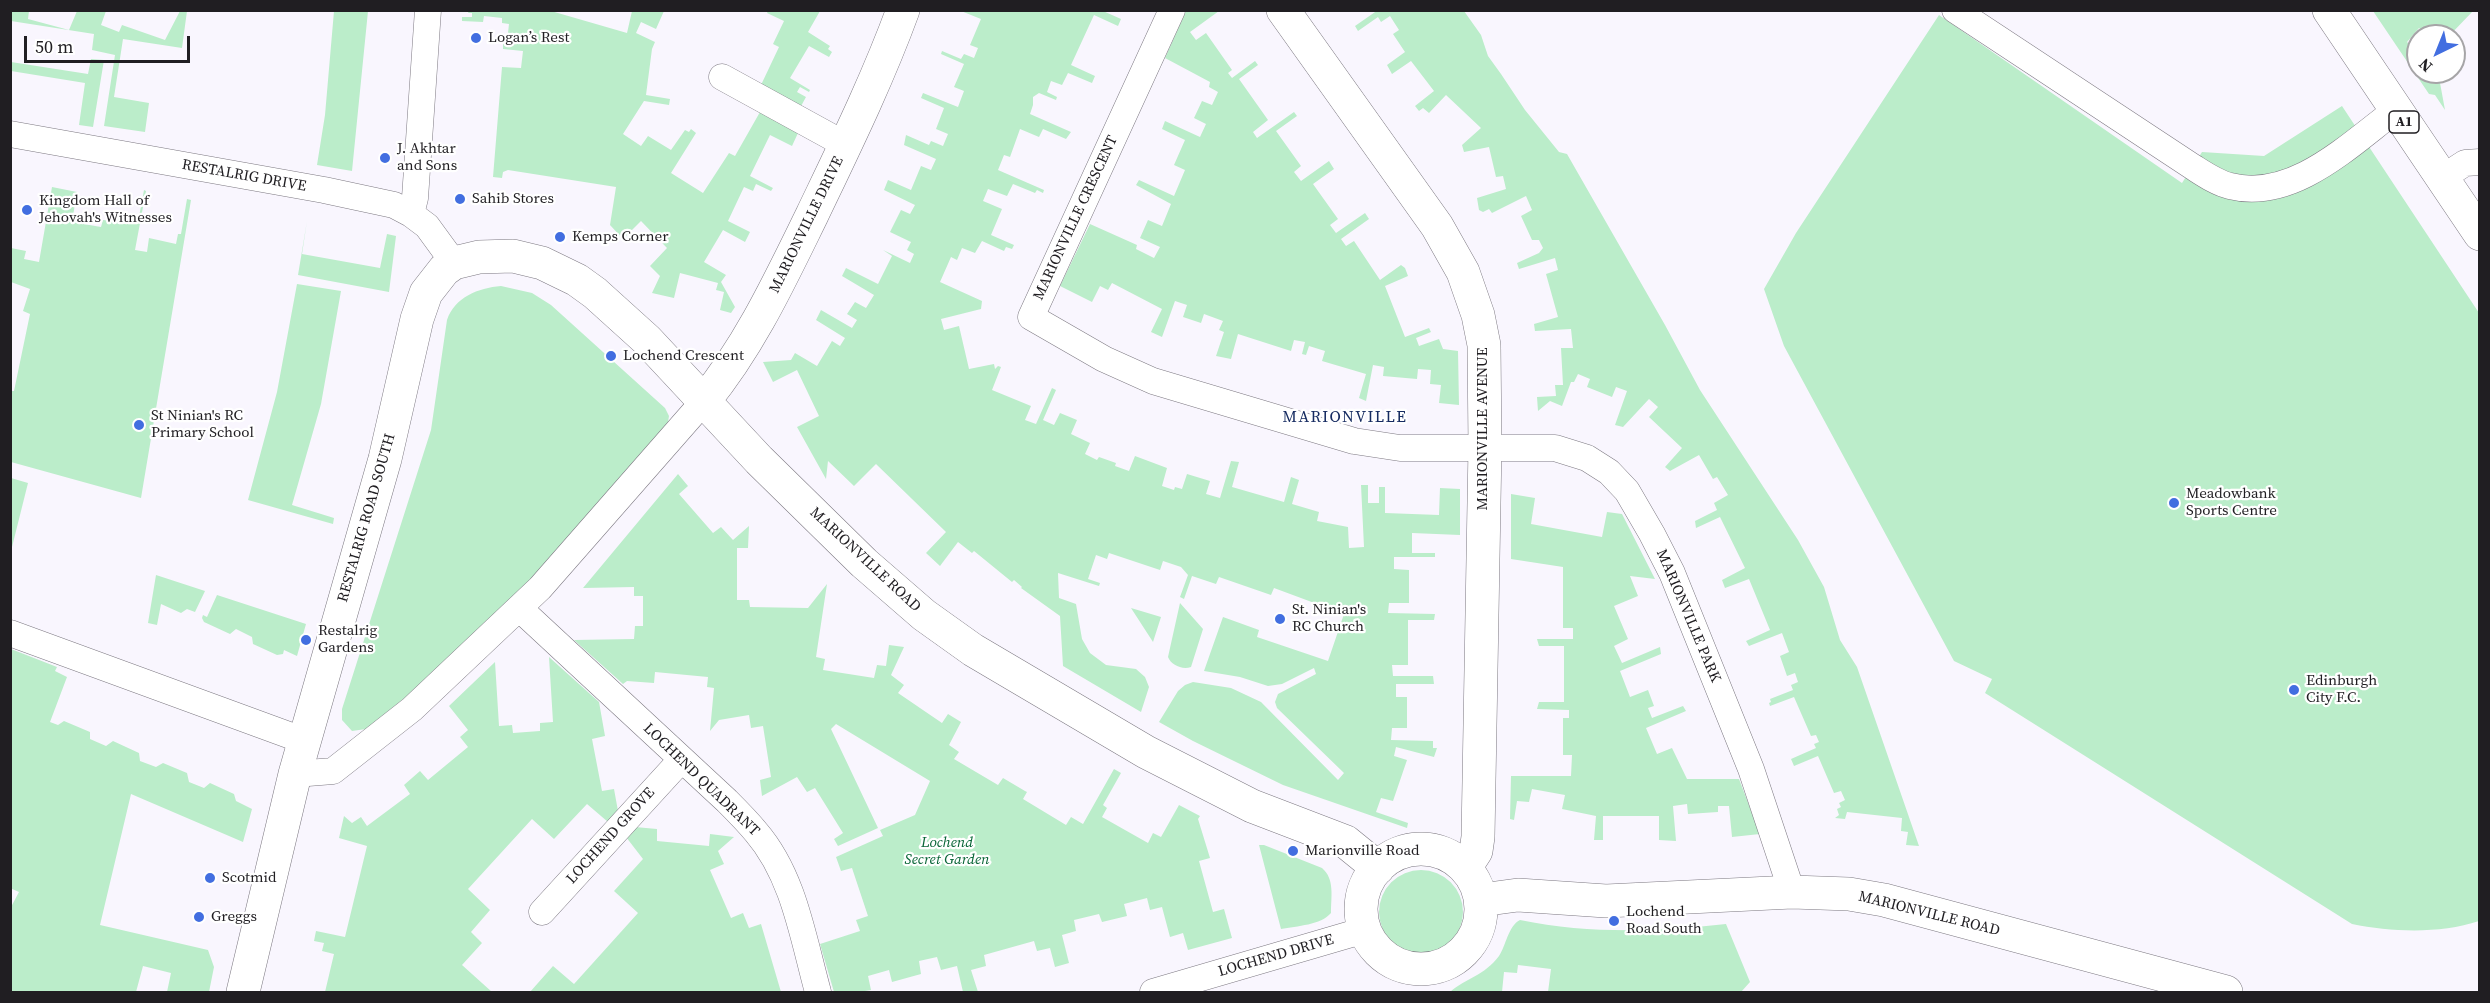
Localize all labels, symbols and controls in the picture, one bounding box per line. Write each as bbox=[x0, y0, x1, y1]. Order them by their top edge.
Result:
scale bar bbox=[27, 24, 194, 62]
north arrow bbox=[2406, 24, 2466, 84]
place label: Logan’s Rest bbox=[488, 29, 569, 47]
marker: Logan’s Rest bbox=[469, 31, 483, 45]
text: 50 m bbox=[35, 34, 73, 59]
text: N bbox=[2413, 54, 2437, 78]
road number: A1 bbox=[2389, 111, 2419, 133]
street label: MARIONVILLE CRESCENT bbox=[1030, 133, 1122, 303]
place label: J. Akhtar and Sons bbox=[397, 140, 457, 175]
marker: J. Akhtar and Sons bbox=[378, 151, 392, 165]
street label: MARIONVILLE DRIVE bbox=[766, 154, 848, 296]
street label: RESTALRIG DRIVE bbox=[180, 156, 308, 196]
place label: Sahib Stores bbox=[472, 190, 554, 208]
place label: Kingdom Hall of Jehovah's Witnesses bbox=[39, 192, 172, 227]
marker: Sahib Stores bbox=[453, 192, 467, 206]
marker: Kingdom Hall of Jehovah's Witnesses bbox=[20, 203, 34, 217]
place label: Kemps Corner bbox=[572, 228, 669, 246]
marker: Kemps Corner bbox=[553, 230, 567, 244]
place label: Lochend Crescent bbox=[623, 347, 744, 365]
street label: MARIONVILLE AVENUE bbox=[1474, 347, 1492, 511]
marker: Lochend Crescent bbox=[604, 349, 618, 363]
place label: St Ninian's RC Primary School bbox=[151, 407, 254, 442]
district label: MARIONVILLE bbox=[1283, 408, 1407, 428]
marker: St Ninian's RC Primary School bbox=[132, 418, 146, 432]
street label: RESTALRIG ROAD SOUTH bbox=[334, 432, 400, 604]
place label: Meadowbank Sports Centre bbox=[2186, 485, 2277, 520]
marker: Meadowbank Sports Centre bbox=[2167, 496, 2181, 510]
street label: MARIONVILLE ROAD bbox=[806, 504, 924, 616]
street label: MARIONVILLE PARK bbox=[1652, 547, 1724, 685]
place label: St. Ninian's RC Church bbox=[1292, 601, 1366, 636]
marker: St. Ninian's RC Church bbox=[1273, 612, 1287, 626]
place label: Restalrig Gardens bbox=[318, 622, 377, 657]
marker: Restalrig Gardens bbox=[299, 633, 313, 647]
place label: Edinburgh City F.C. bbox=[2306, 672, 2377, 707]
marker: Edinburgh City F.C. bbox=[2287, 683, 2301, 697]
street label: LOCHEND QUADRANT bbox=[639, 720, 763, 840]
street label: LOCHEND GROVE bbox=[563, 784, 659, 888]
park label: Lochend Secret Garden bbox=[905, 834, 989, 869]
place label: Marionville Road bbox=[1305, 842, 1420, 860]
marker: Marionville Road bbox=[1286, 844, 1300, 858]
place label: Scotmid bbox=[222, 869, 276, 887]
marker: Scotmid bbox=[203, 871, 217, 885]
street label: MARIONVILLE ROAD bbox=[1856, 888, 2002, 940]
place label: Lochend Road South bbox=[1626, 903, 1702, 938]
place label: Greggs bbox=[211, 908, 257, 926]
marker: Greggs bbox=[192, 910, 206, 924]
marker: Lochend Road South bbox=[1607, 914, 1621, 928]
street label: LOCHEND DRIVE bbox=[1216, 931, 1336, 981]

